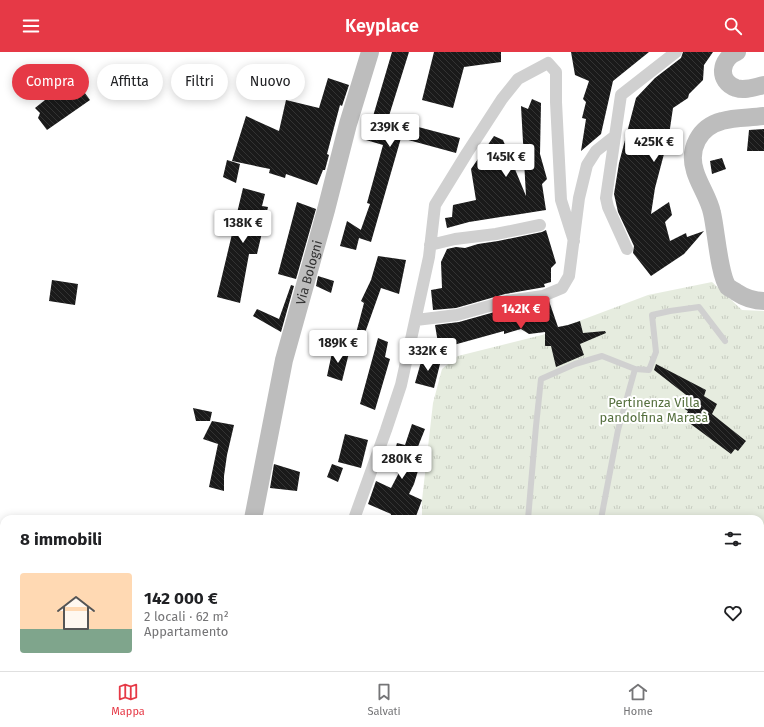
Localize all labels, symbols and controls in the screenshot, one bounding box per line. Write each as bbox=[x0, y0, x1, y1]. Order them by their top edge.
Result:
icon: menu bbox=[20, 15, 42, 37]
text: Keyplace bbox=[345, 15, 419, 37]
icon: search bbox=[722, 15, 744, 37]
chip: Compra bbox=[12, 64, 89, 100]
chip: Affitta bbox=[97, 64, 163, 100]
chip: Filtri bbox=[171, 64, 228, 100]
chip: Nuovo bbox=[236, 64, 305, 100]
pin: 239K € bbox=[357, 114, 423, 148]
text: 239K € bbox=[370, 119, 410, 134]
pin: 425K € bbox=[621, 129, 687, 163]
text: 425K € bbox=[634, 134, 674, 149]
pin: 145K € bbox=[473, 144, 539, 178]
text: 145K € bbox=[486, 149, 526, 164]
pin: 138K € bbox=[210, 210, 276, 244]
text: 138K € bbox=[223, 215, 263, 230]
street label: Via Bologni bbox=[292, 238, 325, 306]
pin: 142K € bbox=[488, 296, 554, 330]
text: 142K € bbox=[502, 301, 540, 316]
pin: 189K € bbox=[305, 330, 371, 364]
text: 189K € bbox=[318, 335, 358, 350]
pin: 332K € bbox=[395, 338, 461, 372]
text: 332K € bbox=[408, 343, 448, 358]
park label: Pertinenza Villa pandolfina Marasà bbox=[600, 395, 708, 425]
pin: 280K € bbox=[369, 446, 435, 480]
text: 280K € bbox=[382, 451, 422, 466]
icon: filters bbox=[722, 528, 744, 550]
text: 8 immobili bbox=[20, 529, 102, 550]
text: 142 000 € bbox=[144, 588, 218, 609]
icon: home bbox=[52, 589, 100, 637]
icon: heart bbox=[722, 602, 744, 624]
text: 2 locali · 62 m² bbox=[144, 609, 229, 624]
text: Appartamento bbox=[144, 624, 228, 639]
tab: Mappa bbox=[111, 681, 145, 718]
tab: Salvati bbox=[367, 681, 401, 718]
tab: Home bbox=[623, 681, 653, 718]

